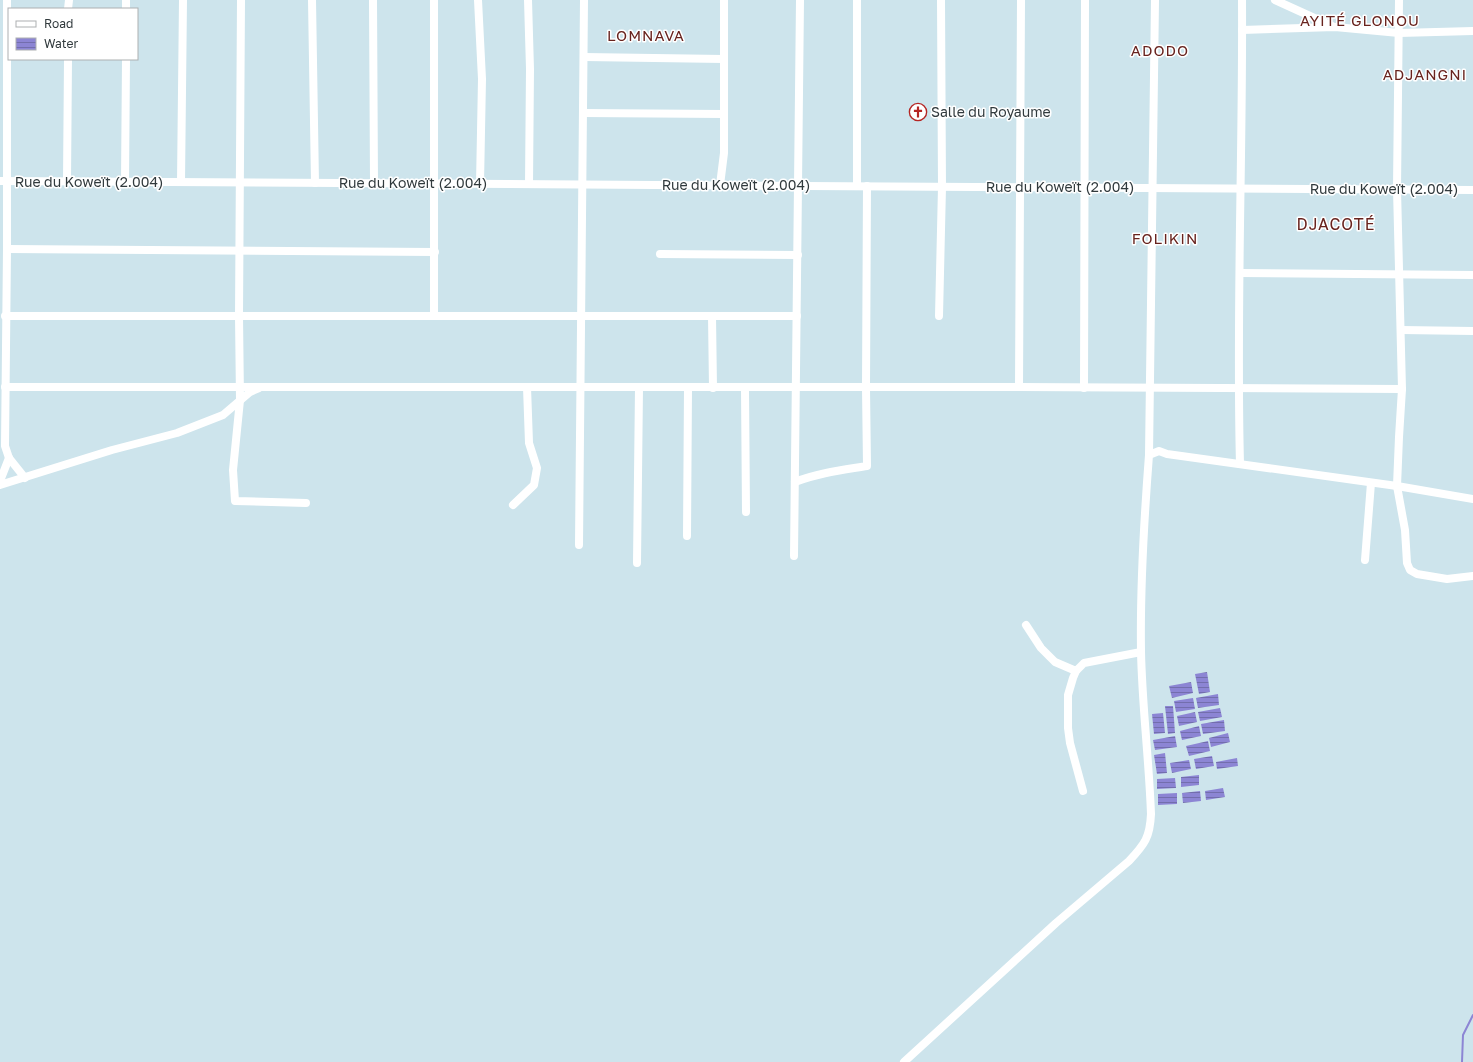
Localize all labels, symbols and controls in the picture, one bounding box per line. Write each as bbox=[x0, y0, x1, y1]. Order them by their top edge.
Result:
legend bbox=[8, 8, 138, 60]
district label: AYITÉ GLONOU bbox=[1300, 11, 1420, 29]
text: Road bbox=[44, 16, 73, 31]
district label: LOMNAVA bbox=[607, 26, 685, 44]
text: Water bbox=[44, 36, 78, 51]
district label: ADODO bbox=[1131, 41, 1189, 59]
district label: ADJANGNI bbox=[1383, 65, 1467, 83]
church icon: Salle du Royaume bbox=[908, 102, 928, 122]
place label: Salle du Royaume bbox=[931, 103, 1051, 120]
street label: Rue du Koweït (2.004) bbox=[15, 173, 163, 190]
street label: Rue du Koweït (2.004) bbox=[339, 174, 487, 191]
street label: Rue du Koweït (2.004) bbox=[662, 176, 810, 193]
street label: Rue du Koweït (2.004) bbox=[986, 178, 1134, 195]
street label: Rue du Koweït (2.004) bbox=[1310, 180, 1458, 197]
district label: DJACOTÉ bbox=[1296, 214, 1376, 234]
district label: FOLIKIN bbox=[1132, 229, 1198, 247]

